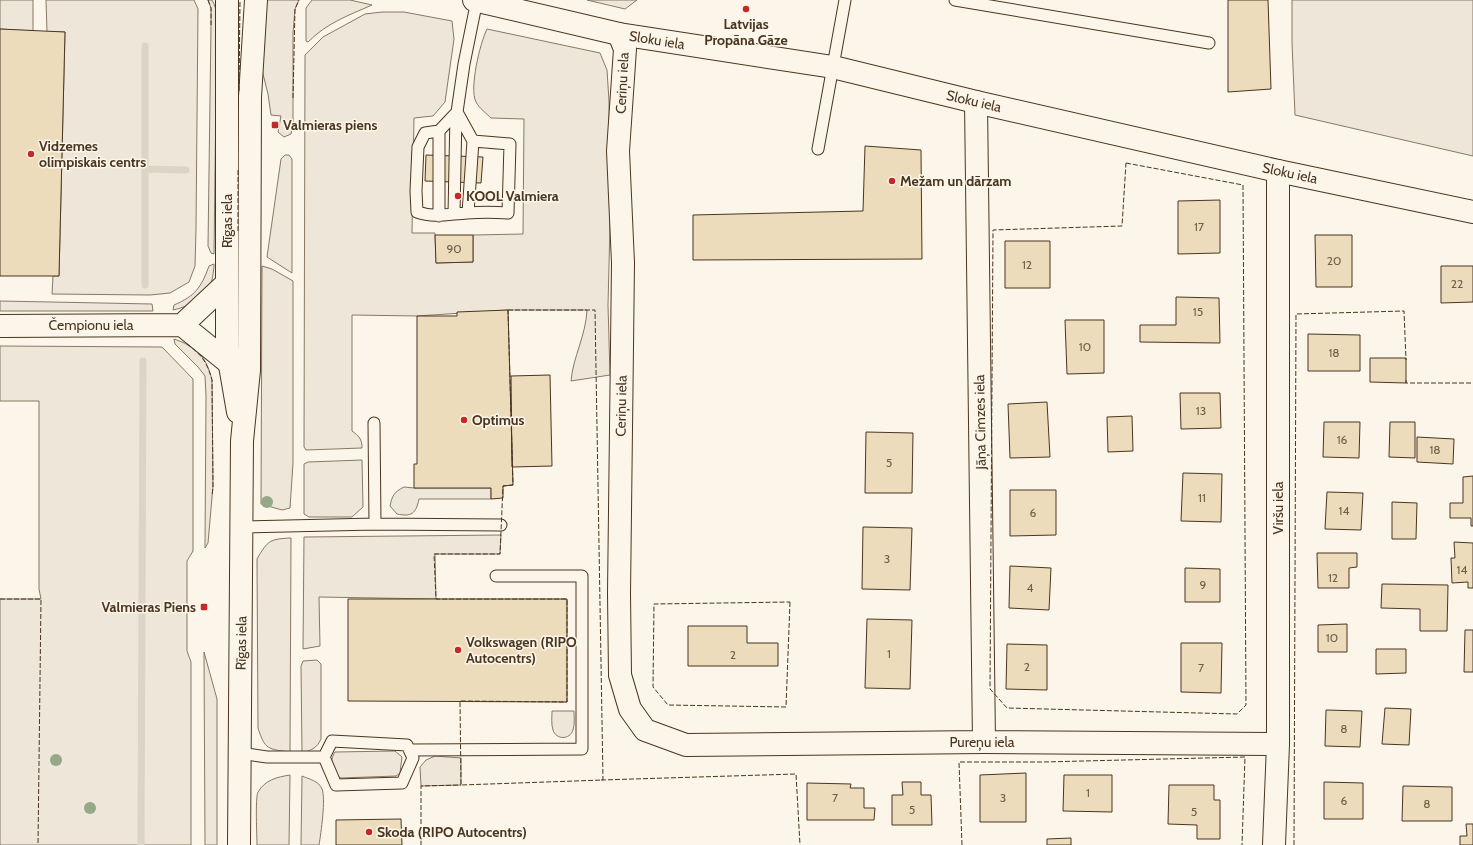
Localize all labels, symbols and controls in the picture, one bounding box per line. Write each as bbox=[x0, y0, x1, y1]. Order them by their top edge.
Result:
marker: Latvijas Propāna Gāze bbox=[741, 4, 751, 14]
place label: Latvijas Propāna Gāze bbox=[704, 15, 788, 49]
street label: Sloku iela bbox=[628, 27, 686, 53]
street label: Ceriņu iela bbox=[611, 52, 633, 114]
street label: Sloku iela bbox=[945, 86, 1004, 116]
place label: Valmieras piens bbox=[283, 116, 377, 134]
marker: Valmieras piens bbox=[270, 120, 280, 130]
place label: Vidzemes olimpiskais centrs bbox=[39, 137, 146, 171]
marker: Vidzemes olimpiskais centrs bbox=[26, 149, 36, 159]
street label: Sloku iela bbox=[1261, 158, 1320, 188]
place label: Mežam un dārzam bbox=[900, 172, 1012, 190]
marker: Mežam un dārzam bbox=[887, 176, 897, 186]
place label: KOOL Valmiera bbox=[466, 187, 559, 205]
marker: KOOL Valmiera bbox=[453, 191, 463, 201]
street label: Rīgas iela bbox=[218, 194, 236, 248]
house number: 17 bbox=[1194, 219, 1204, 234]
house number: 90 bbox=[446, 241, 462, 256]
house number: 20 bbox=[1327, 253, 1341, 268]
house number: 12 bbox=[1022, 257, 1032, 272]
house number: 22 bbox=[1451, 276, 1463, 291]
house number: 15 bbox=[1193, 304, 1203, 319]
street label: Čempionu iela bbox=[48, 316, 134, 334]
house number: 10 bbox=[1079, 339, 1091, 354]
house number: 18 bbox=[1328, 345, 1340, 360]
street label: Jāņa Cimzes iela bbox=[970, 374, 990, 471]
street label: Ceriņu iela bbox=[611, 375, 631, 437]
house number: 13 bbox=[1196, 403, 1206, 418]
place label: Optimus bbox=[472, 411, 524, 429]
marker: Optimus bbox=[459, 415, 469, 425]
house number: 16 bbox=[1337, 432, 1348, 447]
house number: 18 bbox=[1429, 442, 1441, 457]
house number: 5 bbox=[886, 455, 892, 470]
street label: Viršu iela bbox=[1269, 481, 1287, 535]
house number: 11 bbox=[1198, 490, 1206, 505]
house number: 14 bbox=[1339, 503, 1349, 518]
house number: 6 bbox=[1030, 505, 1037, 520]
house number: 3 bbox=[884, 551, 890, 566]
house number: 14 bbox=[1457, 562, 1467, 577]
house number: 12 bbox=[1328, 570, 1338, 585]
house number: 9 bbox=[1200, 577, 1207, 592]
house number: 4 bbox=[1027, 580, 1034, 595]
place label: Valmieras Piens bbox=[101, 598, 196, 616]
marker: Valmieras Piens bbox=[199, 602, 209, 612]
street label: Rīgas iela bbox=[232, 615, 250, 670]
house number: 10 bbox=[1326, 630, 1338, 645]
place label: Volkswagen (RIPO Autocentrs) bbox=[466, 633, 577, 667]
marker: Volkswagen (RIPO Autocentrs) bbox=[453, 645, 463, 655]
house number: 1 bbox=[887, 646, 891, 661]
house number: 2 bbox=[730, 647, 736, 662]
house number: 2 bbox=[1024, 659, 1030, 674]
house number: 7 bbox=[1198, 660, 1204, 675]
house number: 8 bbox=[1340, 721, 1348, 736]
street label: Pureņu iela bbox=[949, 733, 1015, 751]
house number: 1 bbox=[1086, 785, 1090, 800]
house number: 7 bbox=[832, 790, 838, 805]
house number: 3 bbox=[1000, 790, 1006, 805]
house number: 6 bbox=[1341, 793, 1348, 808]
house number: 8 bbox=[1423, 796, 1431, 811]
house number: 5 bbox=[909, 802, 915, 817]
house number: 5 bbox=[1191, 804, 1197, 819]
place label: Skoda (RIPO Autocentrs) bbox=[377, 823, 527, 841]
marker: Skoda (RIPO Autocentrs) bbox=[364, 827, 374, 837]

